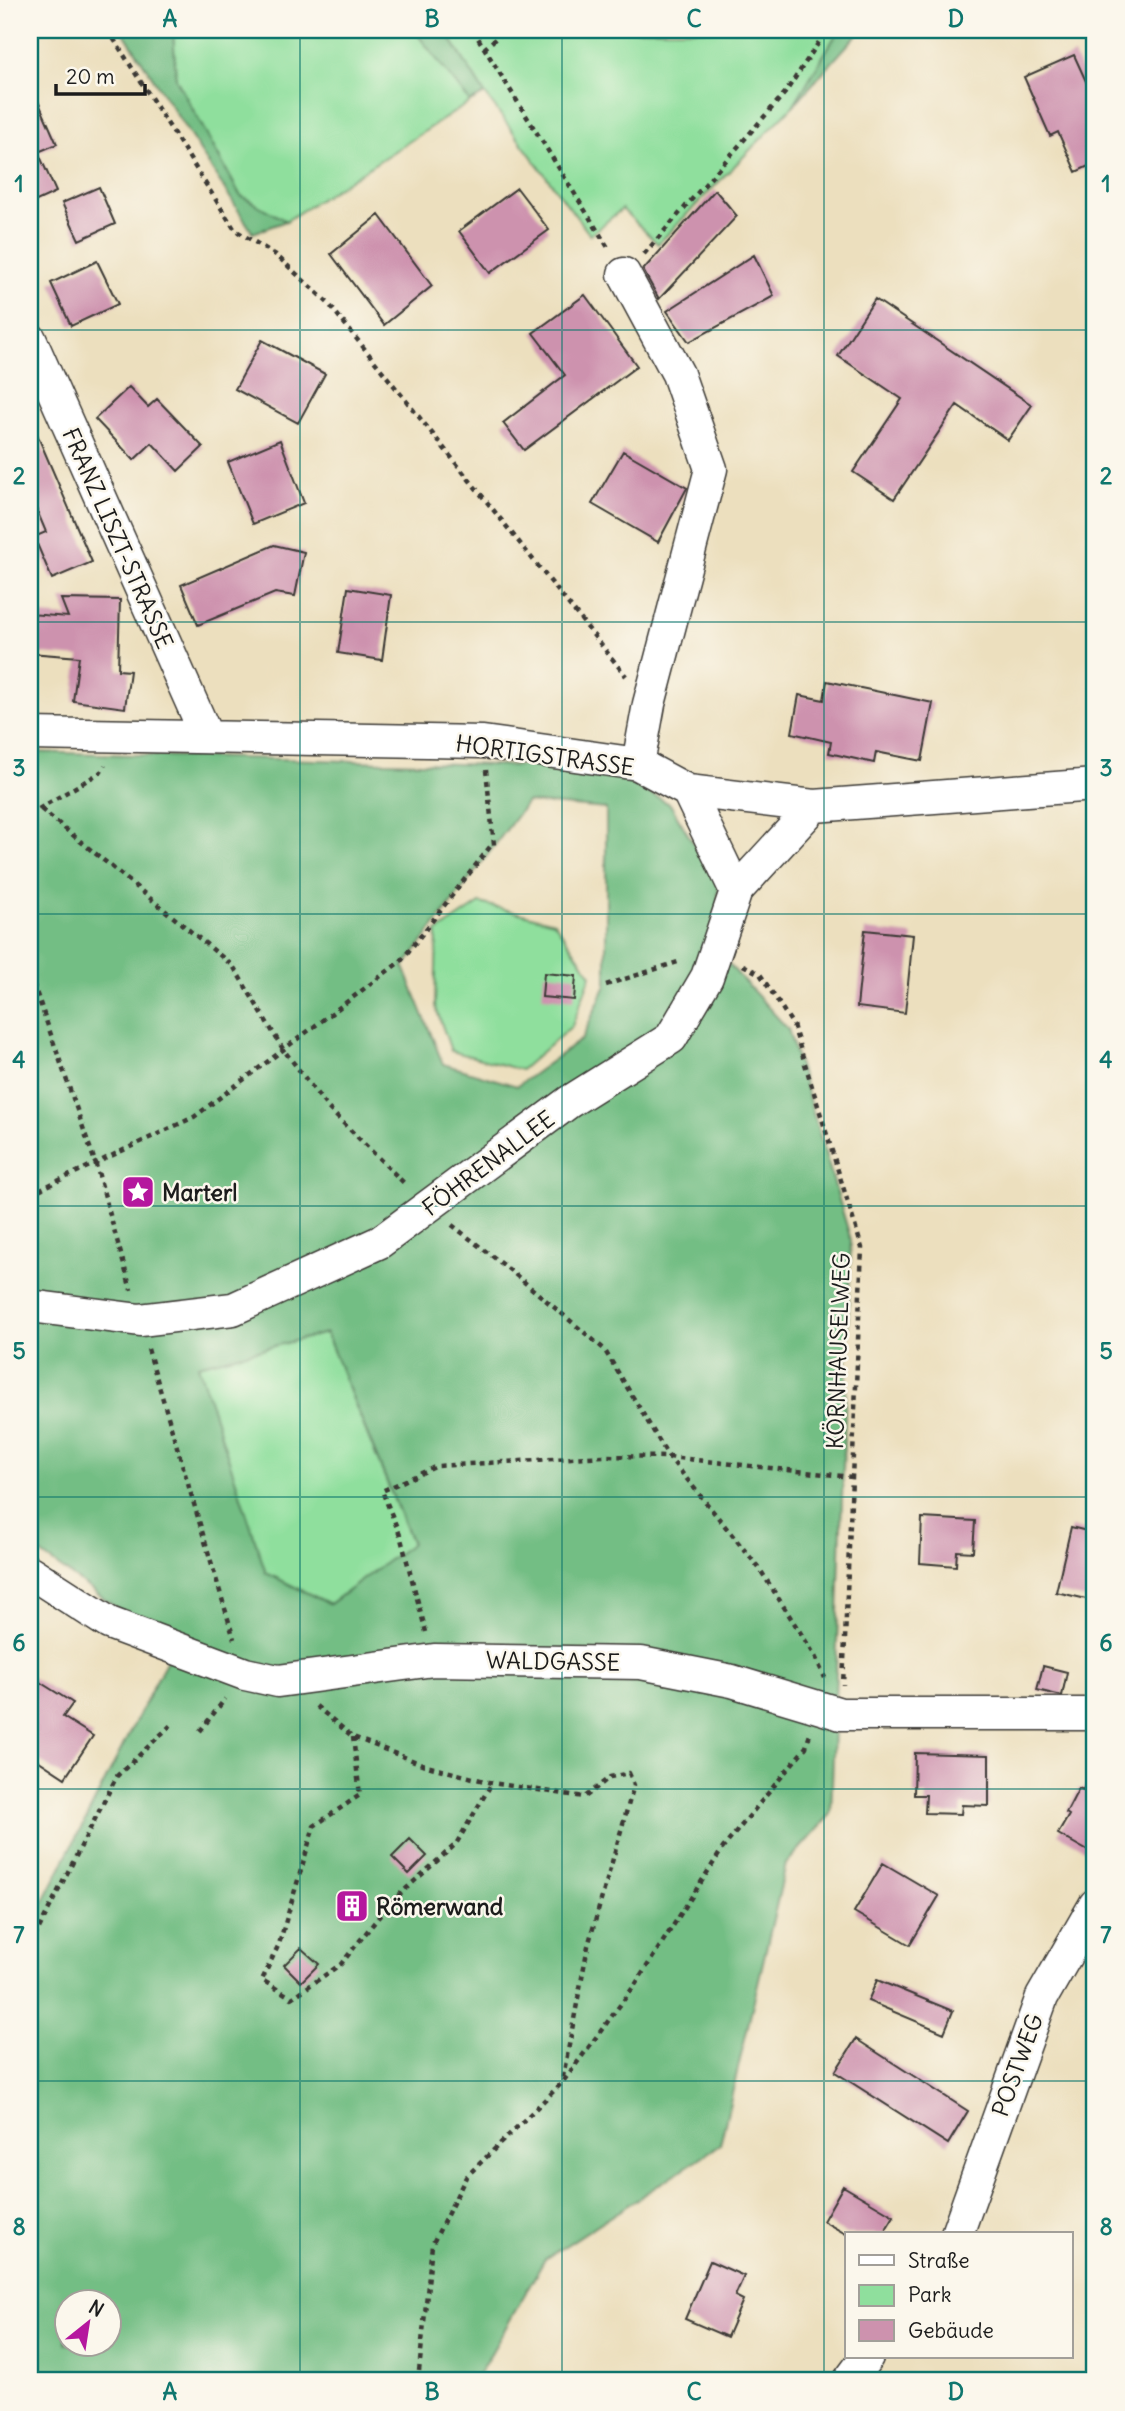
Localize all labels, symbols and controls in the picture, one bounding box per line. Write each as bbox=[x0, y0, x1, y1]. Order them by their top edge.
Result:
text: A bbox=[163, 4, 178, 33]
text: B bbox=[424, 4, 440, 33]
text: C bbox=[686, 4, 702, 33]
text: D bbox=[948, 4, 964, 33]
scale bar bbox=[56, 52, 145, 96]
text: 20 m bbox=[66, 63, 115, 90]
text: 1 bbox=[14, 169, 24, 198]
text: 1 bbox=[1101, 169, 1111, 198]
street label: FRANZ LISZT-STRASSE bbox=[56, 423, 180, 653]
text: 2 bbox=[13, 461, 26, 490]
text: 2 bbox=[1100, 461, 1113, 490]
street label: HORTIGSTRASSE bbox=[454, 728, 636, 782]
text: 3 bbox=[12, 753, 26, 782]
text: 3 bbox=[1099, 753, 1113, 782]
text: 4 bbox=[12, 1045, 26, 1074]
text: 4 bbox=[1099, 1045, 1113, 1074]
street label: FÖHRENALLEE bbox=[416, 1104, 560, 1222]
place icon: Marterl bbox=[119, 1173, 157, 1211]
place label: Marterl bbox=[162, 1178, 237, 1207]
street label: KÖRNHAUSELWEG bbox=[820, 1252, 856, 1450]
text: 5 bbox=[12, 1336, 26, 1365]
text: 5 bbox=[1099, 1336, 1113, 1365]
text: 6 bbox=[12, 1628, 26, 1657]
text: 6 bbox=[1099, 1628, 1113, 1657]
street label: WALDGASSE bbox=[486, 1645, 620, 1677]
building icon: Römerwand bbox=[333, 1887, 371, 1925]
place label: Römerwand bbox=[376, 1892, 504, 1921]
text: 7 bbox=[13, 1920, 25, 1949]
text: 7 bbox=[1100, 1920, 1112, 1949]
street label: POSTWEG bbox=[985, 2010, 1049, 2120]
text: 8 bbox=[12, 2212, 26, 2241]
text: 8 bbox=[1099, 2212, 1113, 2241]
legend bbox=[845, 2232, 1072, 2358]
text: Straße bbox=[908, 2247, 969, 2274]
text: Park bbox=[908, 2281, 951, 2308]
north arrow bbox=[52, 2288, 122, 2358]
text: N bbox=[85, 2295, 108, 2322]
text: Gebäude bbox=[908, 2317, 994, 2344]
text: A bbox=[163, 2377, 178, 2406]
text: B bbox=[424, 2377, 440, 2406]
text: C bbox=[686, 2377, 702, 2406]
text: D bbox=[948, 2377, 964, 2406]

